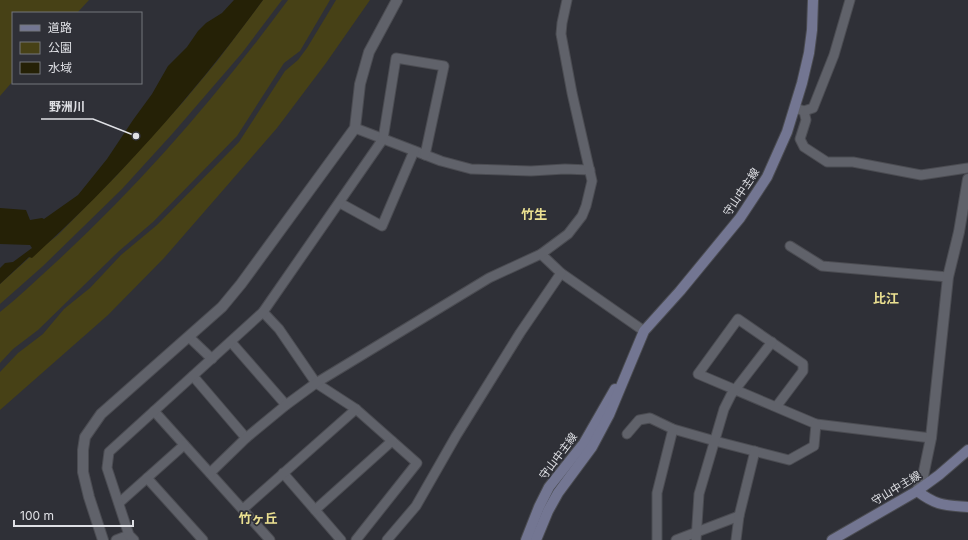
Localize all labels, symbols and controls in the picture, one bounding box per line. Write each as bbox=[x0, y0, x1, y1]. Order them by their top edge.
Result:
legend bbox=[12, 12, 142, 84]
text: 道路 bbox=[48, 20, 72, 35]
text: 公園 bbox=[48, 40, 72, 55]
text: 水域 bbox=[48, 60, 72, 75]
callout: 野洲川 bbox=[41, 95, 93, 119]
text: 野洲川 bbox=[49, 99, 85, 114]
street label: 守山中主線 bbox=[720, 165, 762, 219]
district label: 竹生 bbox=[521, 206, 547, 222]
district label: 比江 bbox=[873, 290, 899, 306]
street label: 守山中主線 bbox=[536, 430, 580, 482]
street label: 守山中主線 bbox=[869, 468, 923, 508]
scale bar bbox=[14, 502, 133, 528]
text: 100 m bbox=[20, 508, 54, 523]
district label: 竹ヶ丘 bbox=[238, 510, 278, 526]

